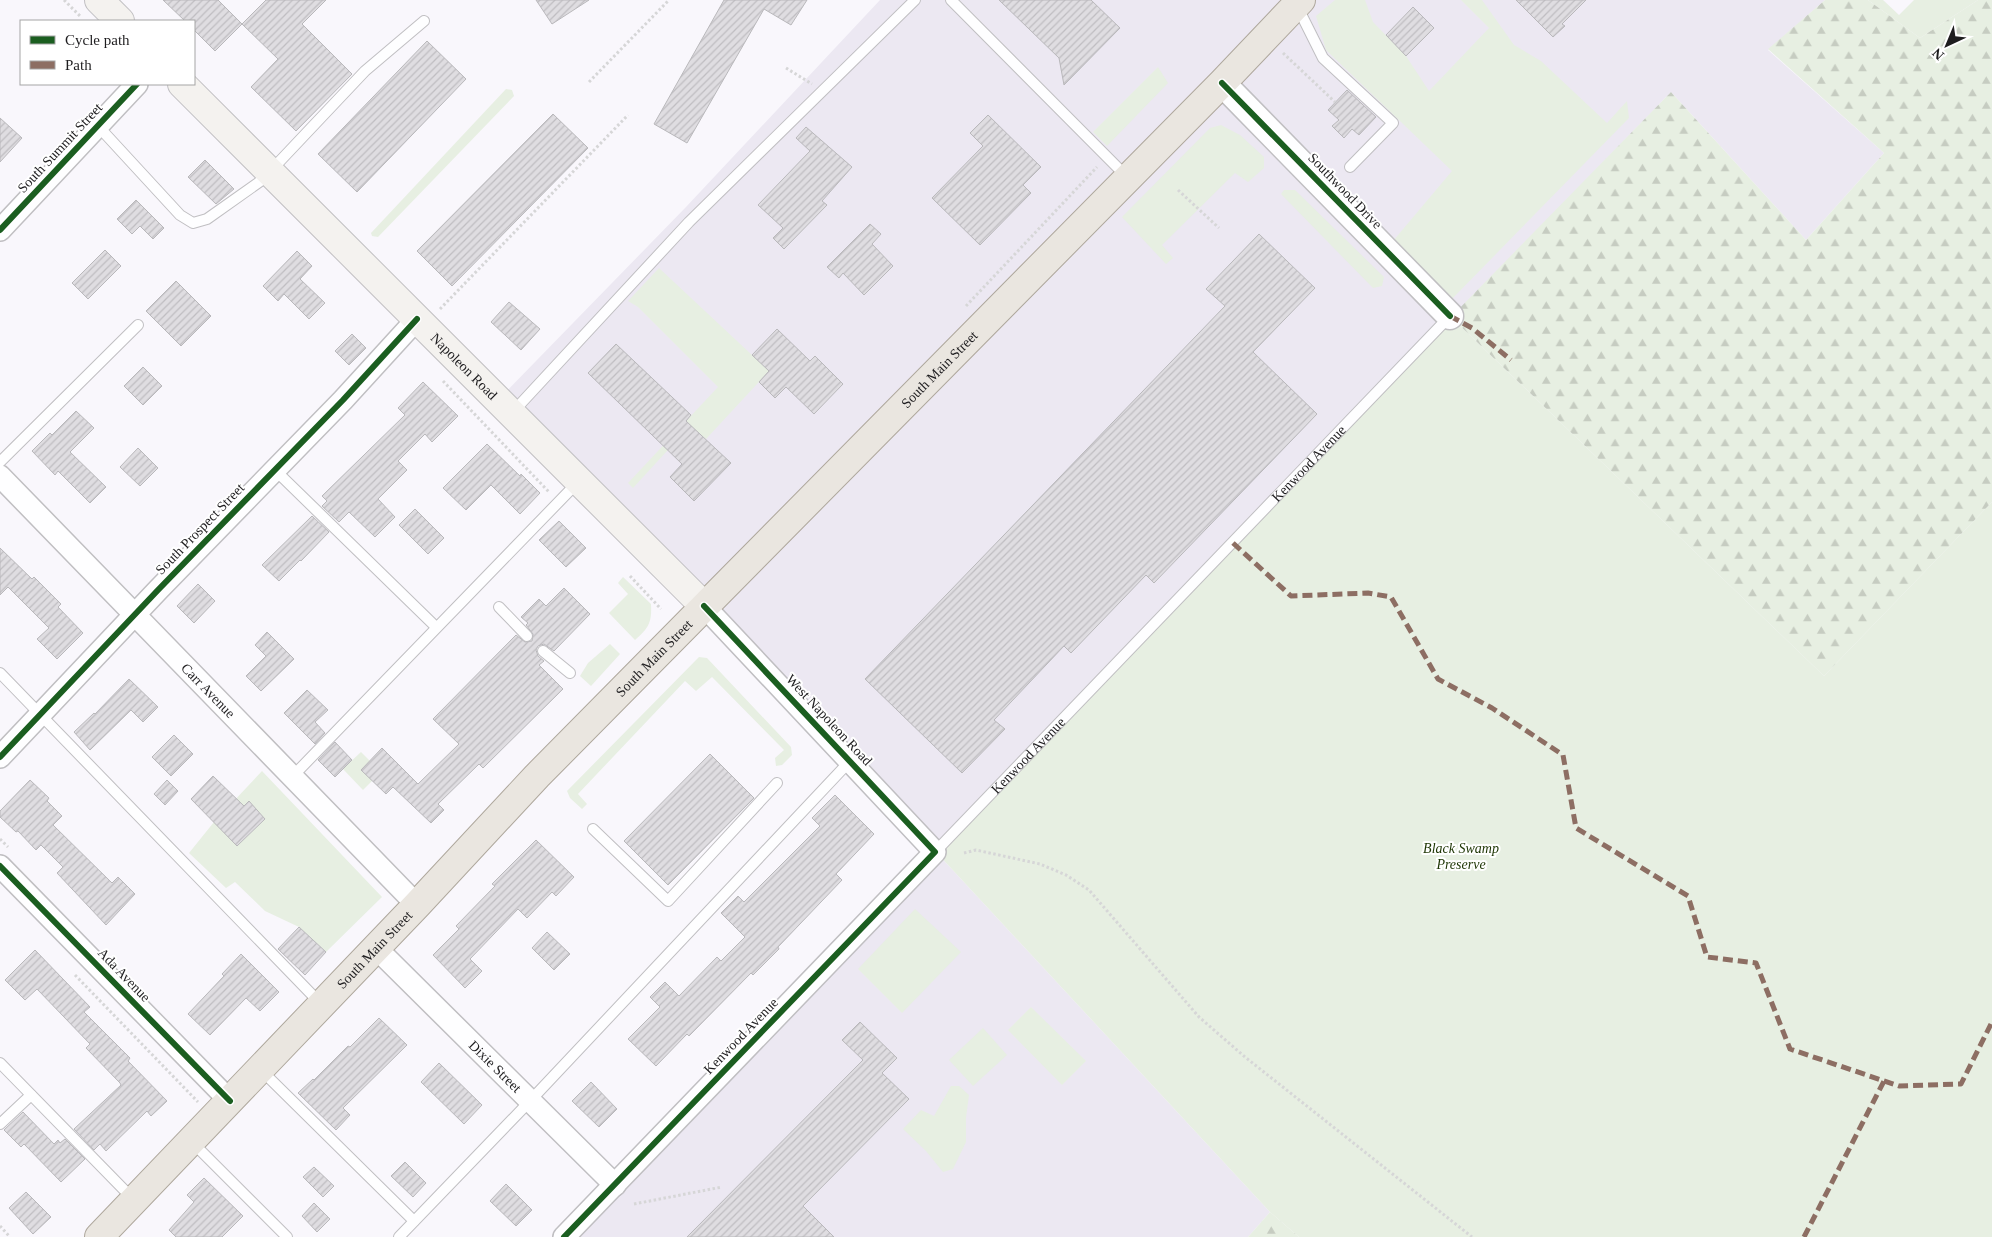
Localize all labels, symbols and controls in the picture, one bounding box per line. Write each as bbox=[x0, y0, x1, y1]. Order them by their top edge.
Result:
legend bbox=[20, 20, 195, 85]
north arrow bbox=[1922, 20, 1972, 70]
text: Cycle path bbox=[65, 32, 130, 48]
text: N bbox=[1929, 45, 1947, 63]
text: Path bbox=[65, 57, 92, 73]
street label: South Summit Street bbox=[15, 100, 105, 196]
street label: Southwood Drive bbox=[1305, 150, 1385, 232]
street label: South Main Street bbox=[898, 328, 980, 411]
street label: Napoleon Road bbox=[428, 330, 500, 402]
street label: Kenwood Avenue bbox=[1268, 422, 1348, 504]
street label: South Prospect Street bbox=[153, 480, 247, 578]
street label: South Main Street bbox=[613, 616, 695, 699]
street label: Carr Avenue bbox=[179, 660, 238, 721]
street label: West Napoleon Road bbox=[783, 672, 875, 768]
street label: Kenwood Avenue bbox=[988, 714, 1068, 797]
park label: Black Swamp Preserve bbox=[1423, 841, 1499, 872]
street label: South Main Street bbox=[334, 908, 415, 992]
street label: Ada Avenue bbox=[95, 945, 153, 1005]
street label: Kenwood Avenue bbox=[701, 995, 781, 1077]
street label: Dixie Street bbox=[466, 1037, 525, 1095]

